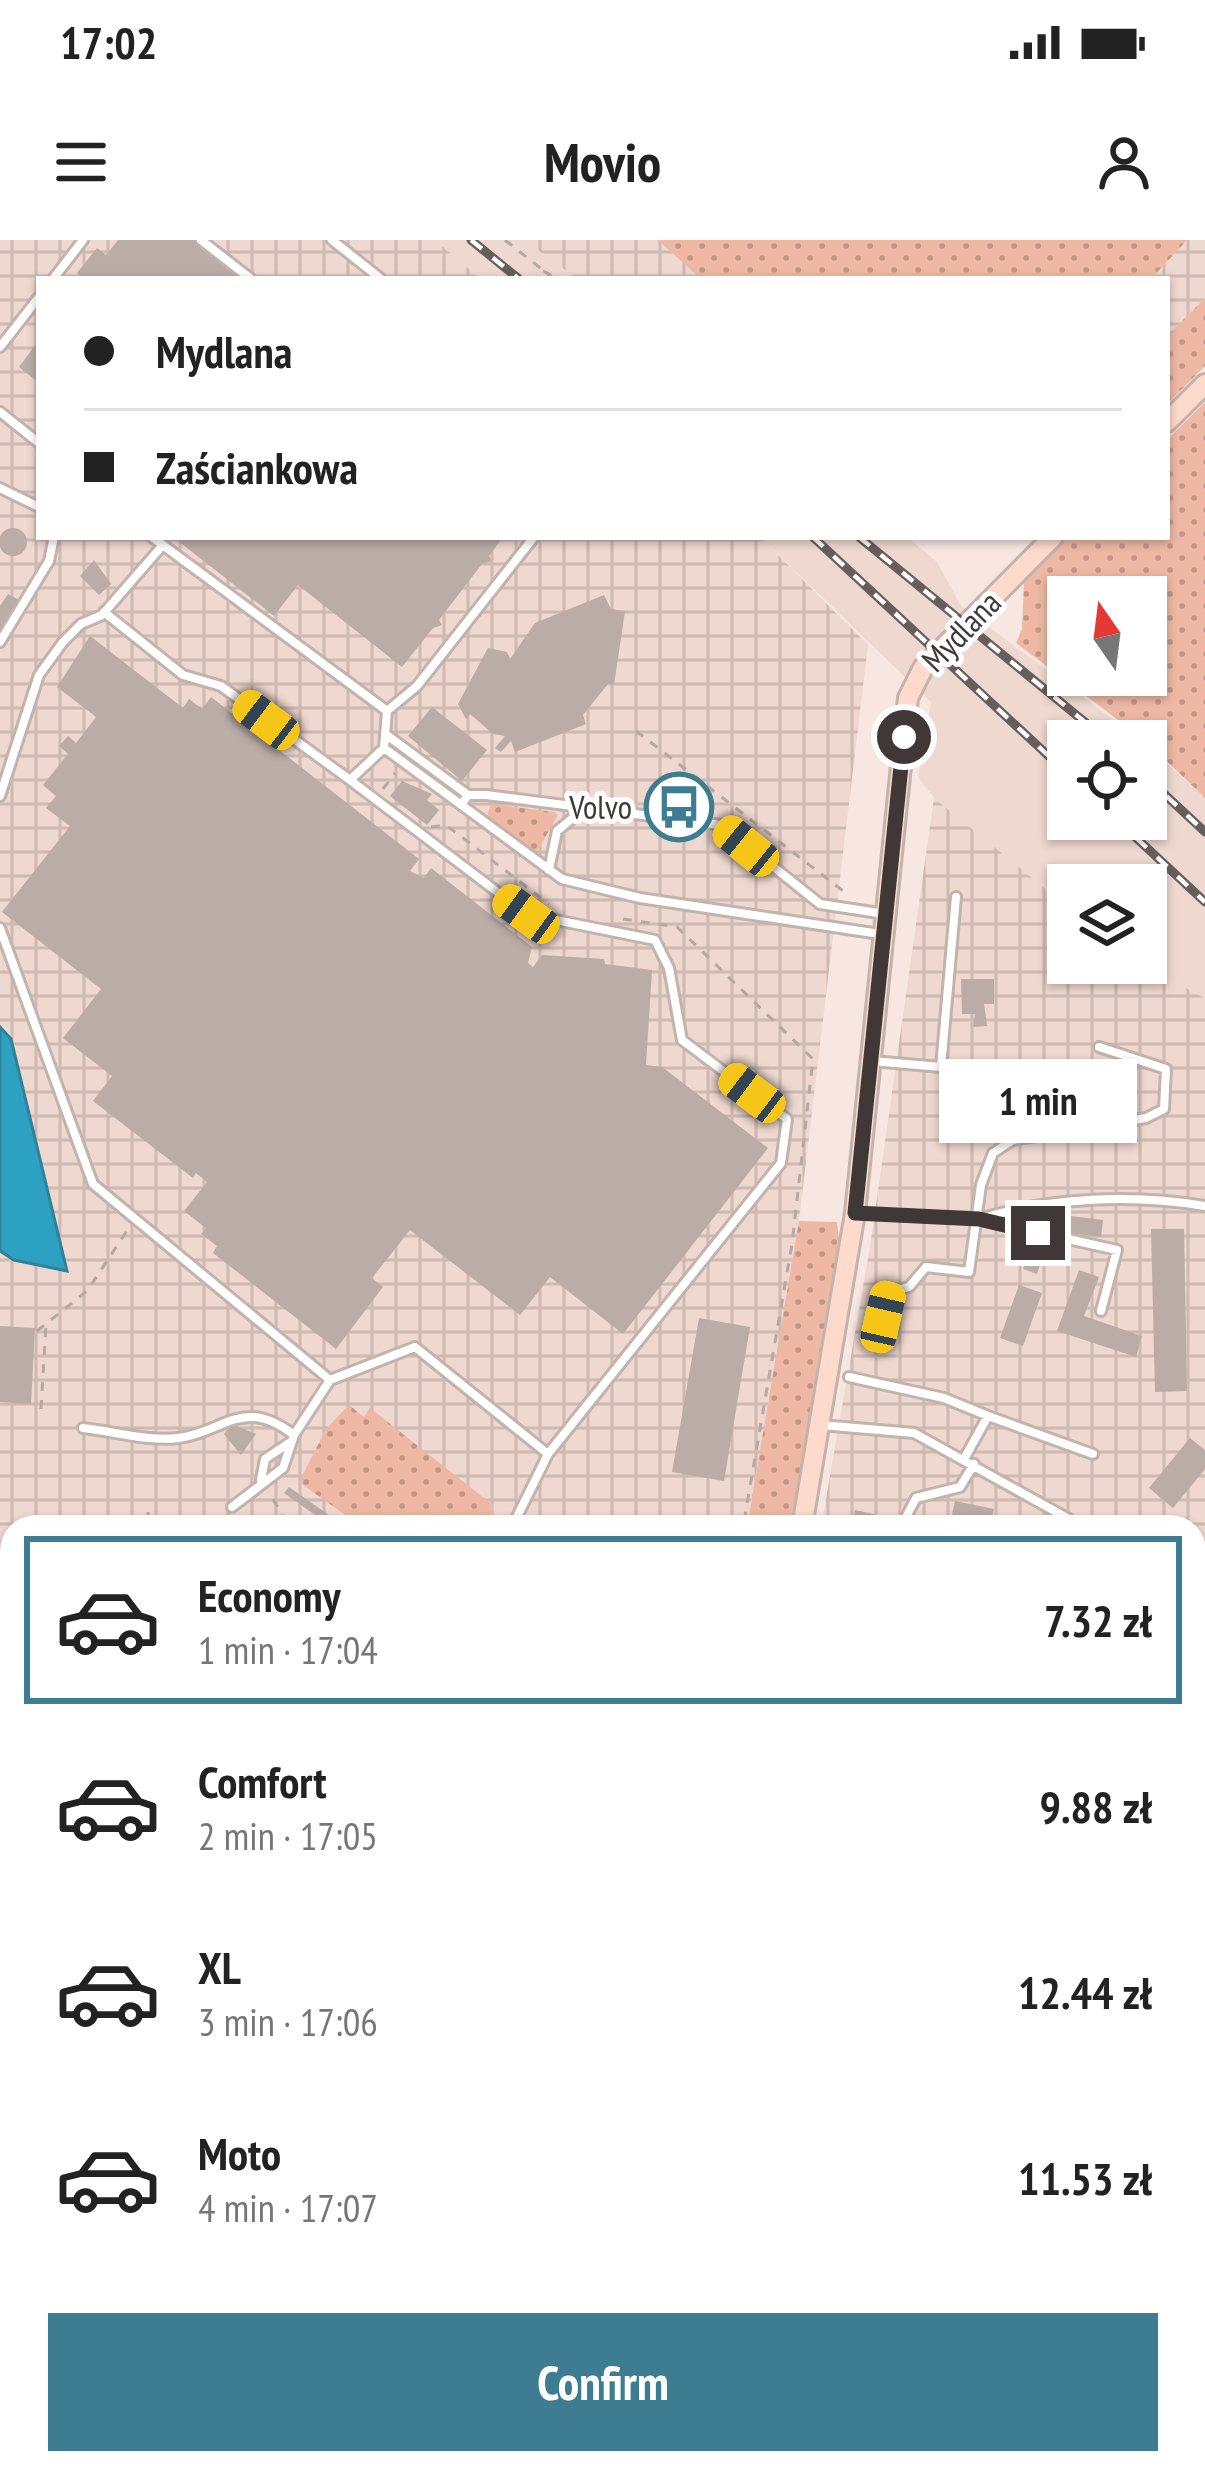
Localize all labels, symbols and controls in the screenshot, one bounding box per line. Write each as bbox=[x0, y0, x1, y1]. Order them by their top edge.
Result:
text: 17:02 bbox=[60, 13, 157, 71]
text: Movio bbox=[544, 127, 661, 197]
icon: menu bbox=[48, 129, 114, 195]
icon: person bbox=[1091, 129, 1157, 195]
text: Mydlana bbox=[156, 322, 292, 380]
text: Zaściankowa bbox=[156, 438, 358, 496]
north arrow bbox=[1047, 576, 1167, 696]
map controls bbox=[1047, 576, 1167, 984]
street label: Mydlana bbox=[912, 581, 1010, 680]
car bbox=[226, 684, 306, 756]
route start bbox=[877, 710, 931, 764]
button: locate bbox=[1047, 720, 1167, 840]
bus stop icon: Volvo bbox=[644, 772, 714, 842]
place label: Volvo bbox=[568, 785, 632, 828]
car bbox=[707, 809, 785, 883]
button: layers bbox=[1047, 864, 1167, 984]
car bbox=[486, 878, 566, 950]
car bbox=[712, 1057, 792, 1129]
callout: 1 min bbox=[939, 1059, 1137, 1143]
text: 1 min bbox=[999, 1075, 1077, 1126]
route end bbox=[1011, 1206, 1065, 1260]
car bbox=[857, 1278, 909, 1356]
icon: car bbox=[54, 1566, 162, 1674]
text: Economy bbox=[198, 1566, 341, 1624]
text: 7.32 zł bbox=[1044, 1591, 1152, 1649]
text: 1 min · 17:04 bbox=[198, 1624, 378, 1675]
icon: car bbox=[54, 1752, 162, 1860]
text: Comfort bbox=[198, 1752, 327, 1810]
text: 9.88 zł bbox=[1040, 1777, 1152, 1835]
text: 2 min · 17:05 bbox=[198, 1810, 378, 1861]
icon: car bbox=[54, 1938, 162, 2046]
text: XL bbox=[198, 1938, 241, 1996]
text: 12.44 zł bbox=[1018, 1963, 1152, 2021]
text: 3 min · 17:06 bbox=[198, 1996, 378, 2047]
icon: car bbox=[54, 2124, 162, 2232]
text: Moto bbox=[198, 2124, 281, 2182]
text: 11.53 zł bbox=[1018, 2149, 1152, 2207]
text: 4 min · 17:07 bbox=[198, 2182, 378, 2233]
button: Confirm bbox=[48, 2313, 1158, 2451]

